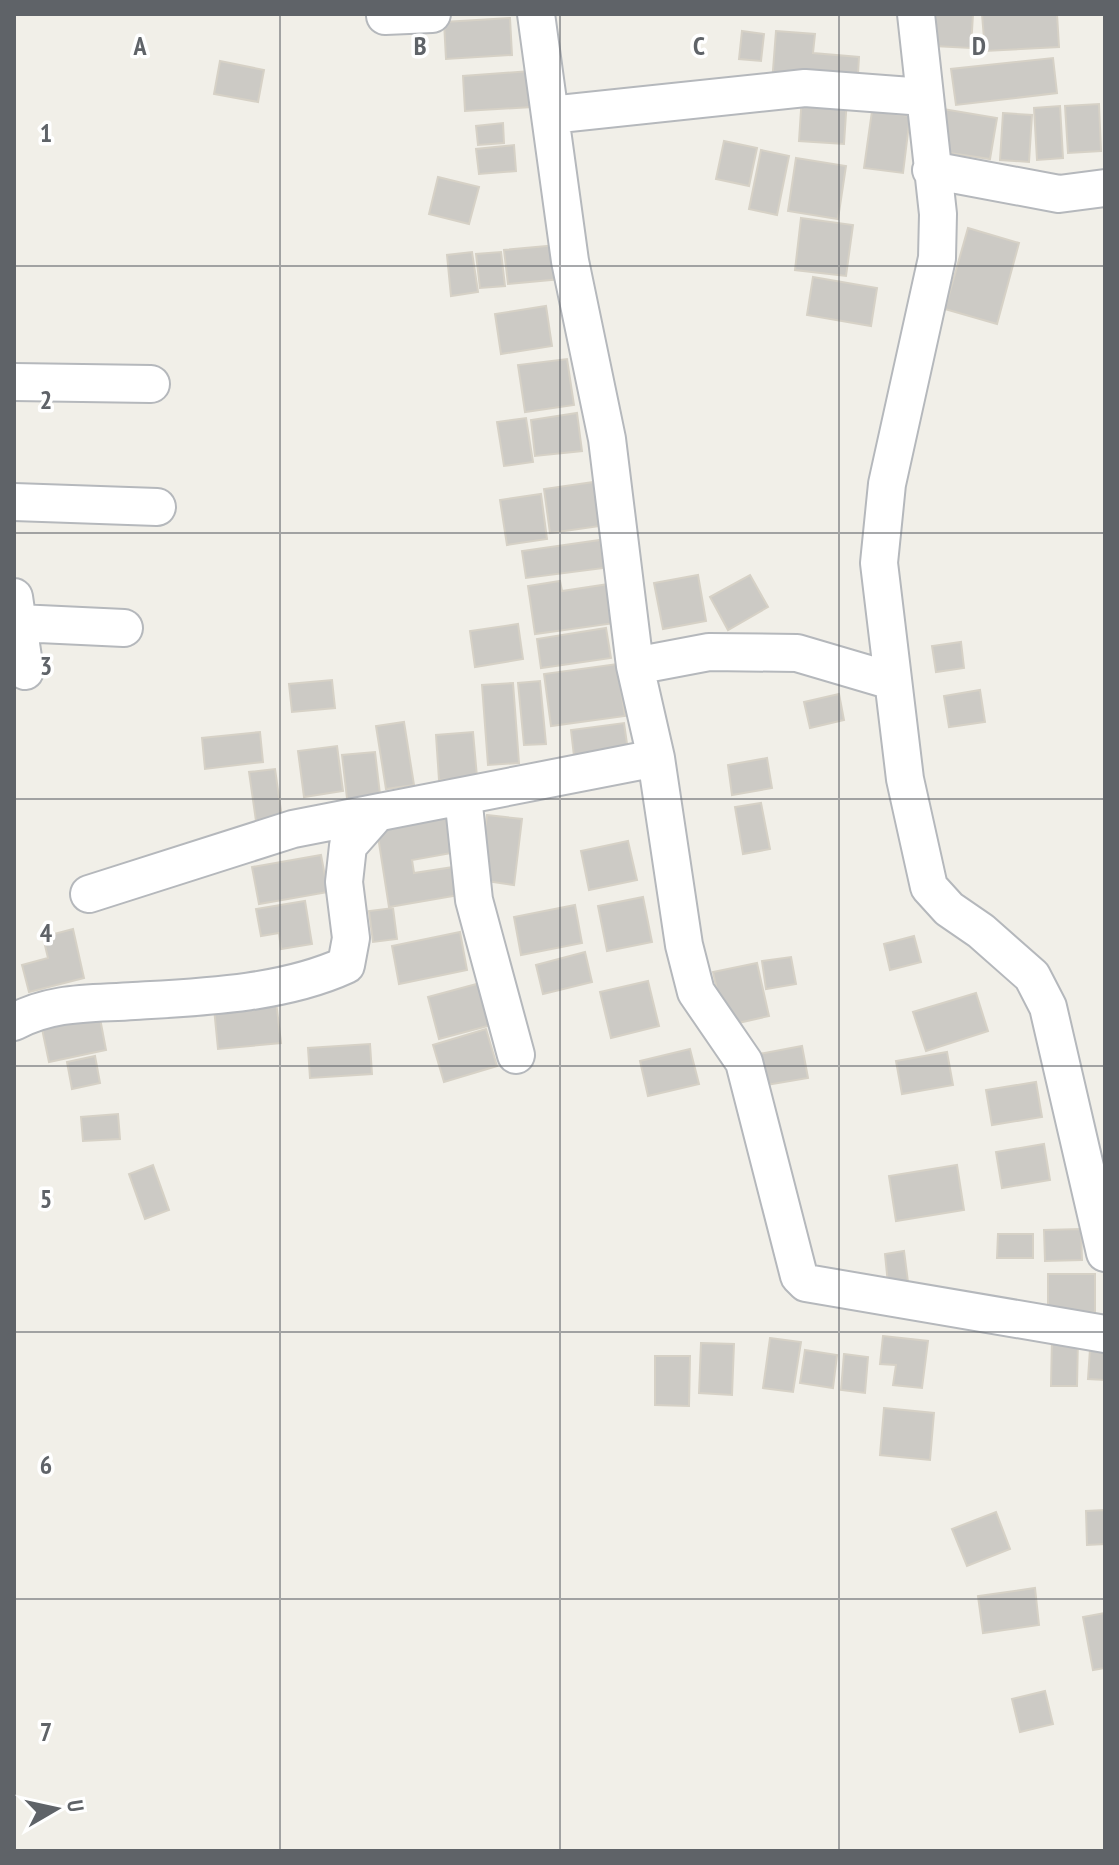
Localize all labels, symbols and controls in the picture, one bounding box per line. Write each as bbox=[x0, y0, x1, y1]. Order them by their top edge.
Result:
text: A bbox=[132, 29, 147, 62]
text: B bbox=[414, 29, 427, 62]
text: C bbox=[693, 29, 705, 62]
text: D bbox=[972, 29, 986, 62]
text: 1 bbox=[40, 116, 52, 149]
text: 2 bbox=[40, 383, 52, 416]
text: 3 bbox=[40, 649, 52, 682]
text: 4 bbox=[40, 916, 53, 949]
text: 5 bbox=[40, 1182, 52, 1215]
text: 6 bbox=[40, 1448, 52, 1481]
text: 7 bbox=[40, 1715, 52, 1748]
north arrow bbox=[16, 1769, 96, 1849]
text: U bbox=[61, 1798, 90, 1814]

